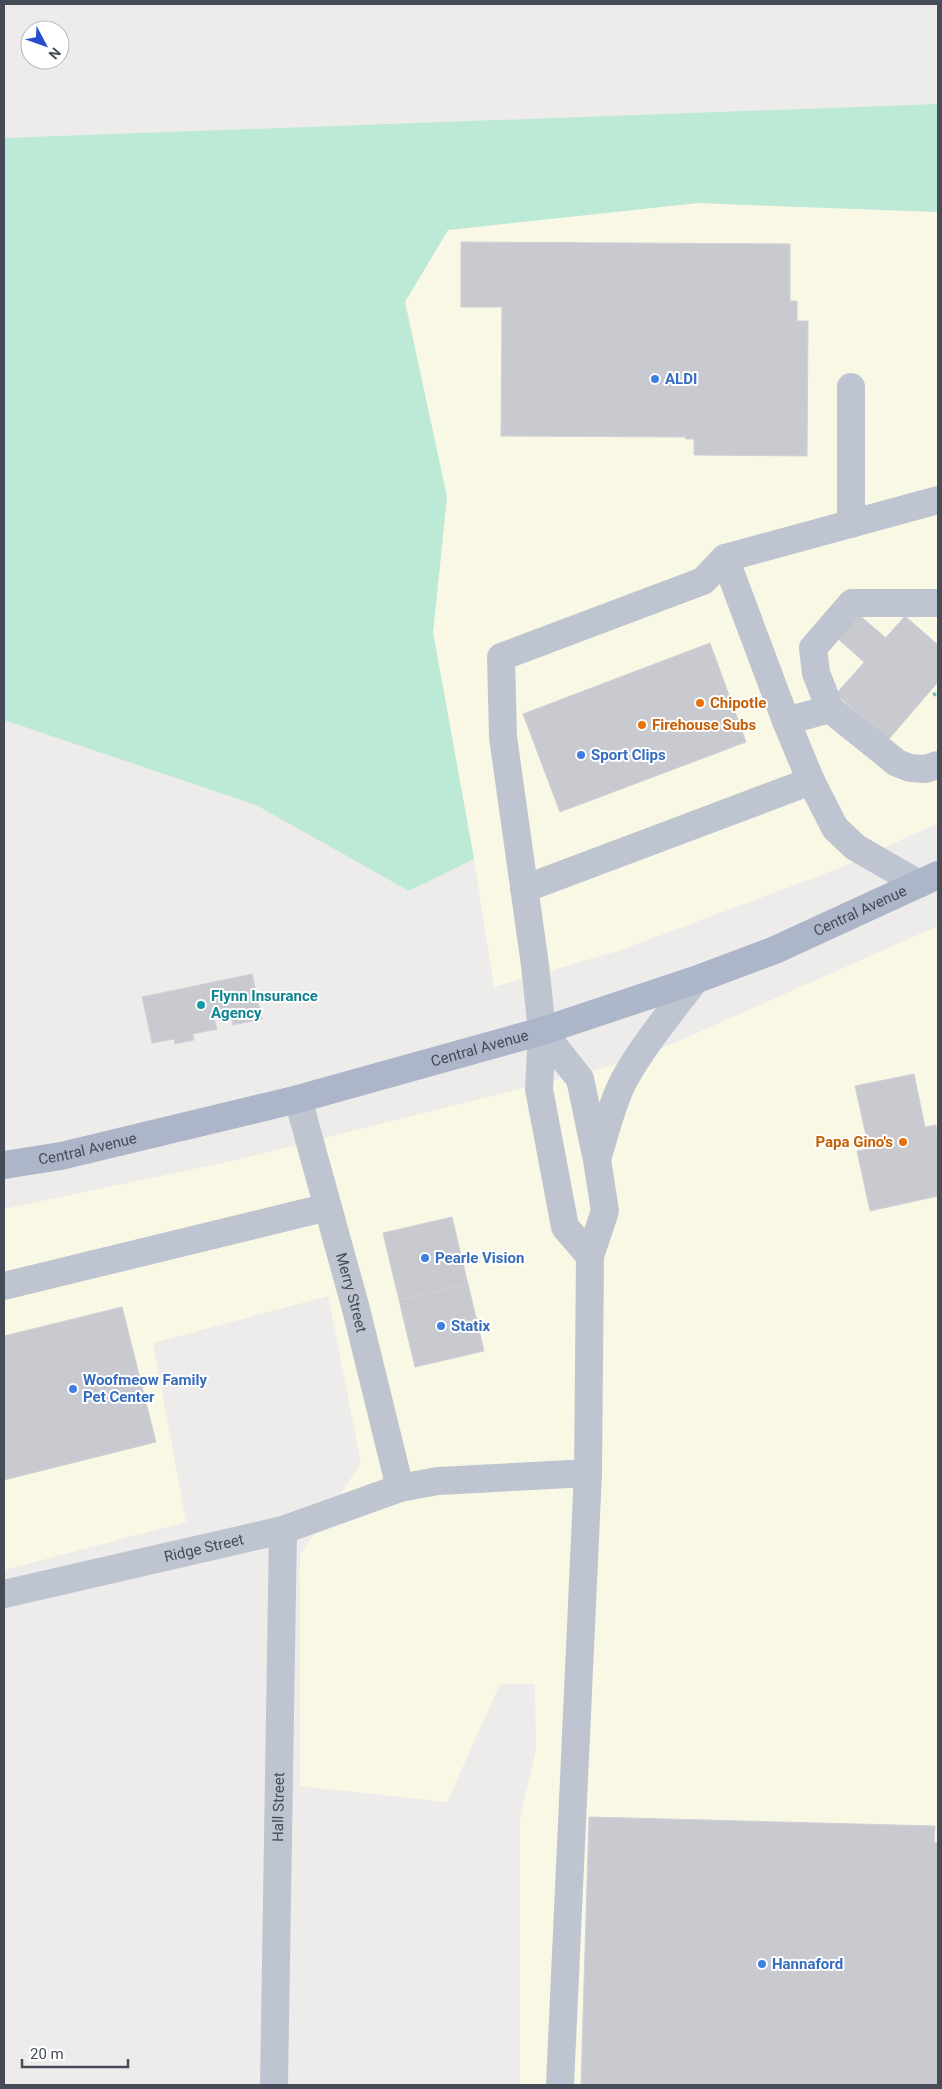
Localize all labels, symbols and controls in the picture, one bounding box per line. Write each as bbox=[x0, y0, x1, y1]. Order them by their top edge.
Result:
north arrow bbox=[20, 20, 70, 70]
text: N bbox=[46, 45, 64, 63]
place label: ALDI bbox=[665, 370, 697, 388]
marker: ALDI bbox=[649, 373, 661, 385]
place label: Chipotle bbox=[710, 694, 766, 712]
marker: Chipotle bbox=[694, 697, 706, 709]
place label: Firehouse Subs bbox=[652, 716, 757, 734]
marker: Firehouse Subs bbox=[636, 719, 648, 731]
place label: Sport Clips bbox=[591, 746, 666, 764]
marker: Sport Clips bbox=[575, 749, 587, 761]
street label: Central Avenue bbox=[811, 882, 909, 940]
place label: Flynn Insurance Agency bbox=[211, 987, 318, 1022]
marker: Flynn Insurance Agency bbox=[195, 999, 207, 1011]
street label: Central Avenue bbox=[429, 1026, 530, 1071]
street label: Central Avenue bbox=[37, 1129, 138, 1168]
place label: Papa Gino's bbox=[815, 1133, 893, 1151]
marker: Papa Gino's bbox=[897, 1136, 909, 1148]
place label: Pearle Vision bbox=[435, 1249, 524, 1267]
street label: Merry Street bbox=[332, 1251, 371, 1335]
marker: Pearle Vision bbox=[419, 1252, 431, 1264]
place label: Statix bbox=[451, 1317, 490, 1335]
marker: Statix bbox=[435, 1320, 447, 1332]
place label: Woofmeow Family Pet Center bbox=[83, 1371, 207, 1406]
marker: Woofmeow Family Pet Center bbox=[67, 1383, 79, 1395]
street label: Ridge Street bbox=[162, 1530, 245, 1566]
street label: Hall Street bbox=[269, 1772, 288, 1842]
place label: Hannaford bbox=[772, 1955, 843, 1973]
marker: Hannaford bbox=[756, 1958, 768, 1970]
scale bar bbox=[22, 2036, 129, 2068]
text: 20 m bbox=[30, 2045, 64, 2063]

